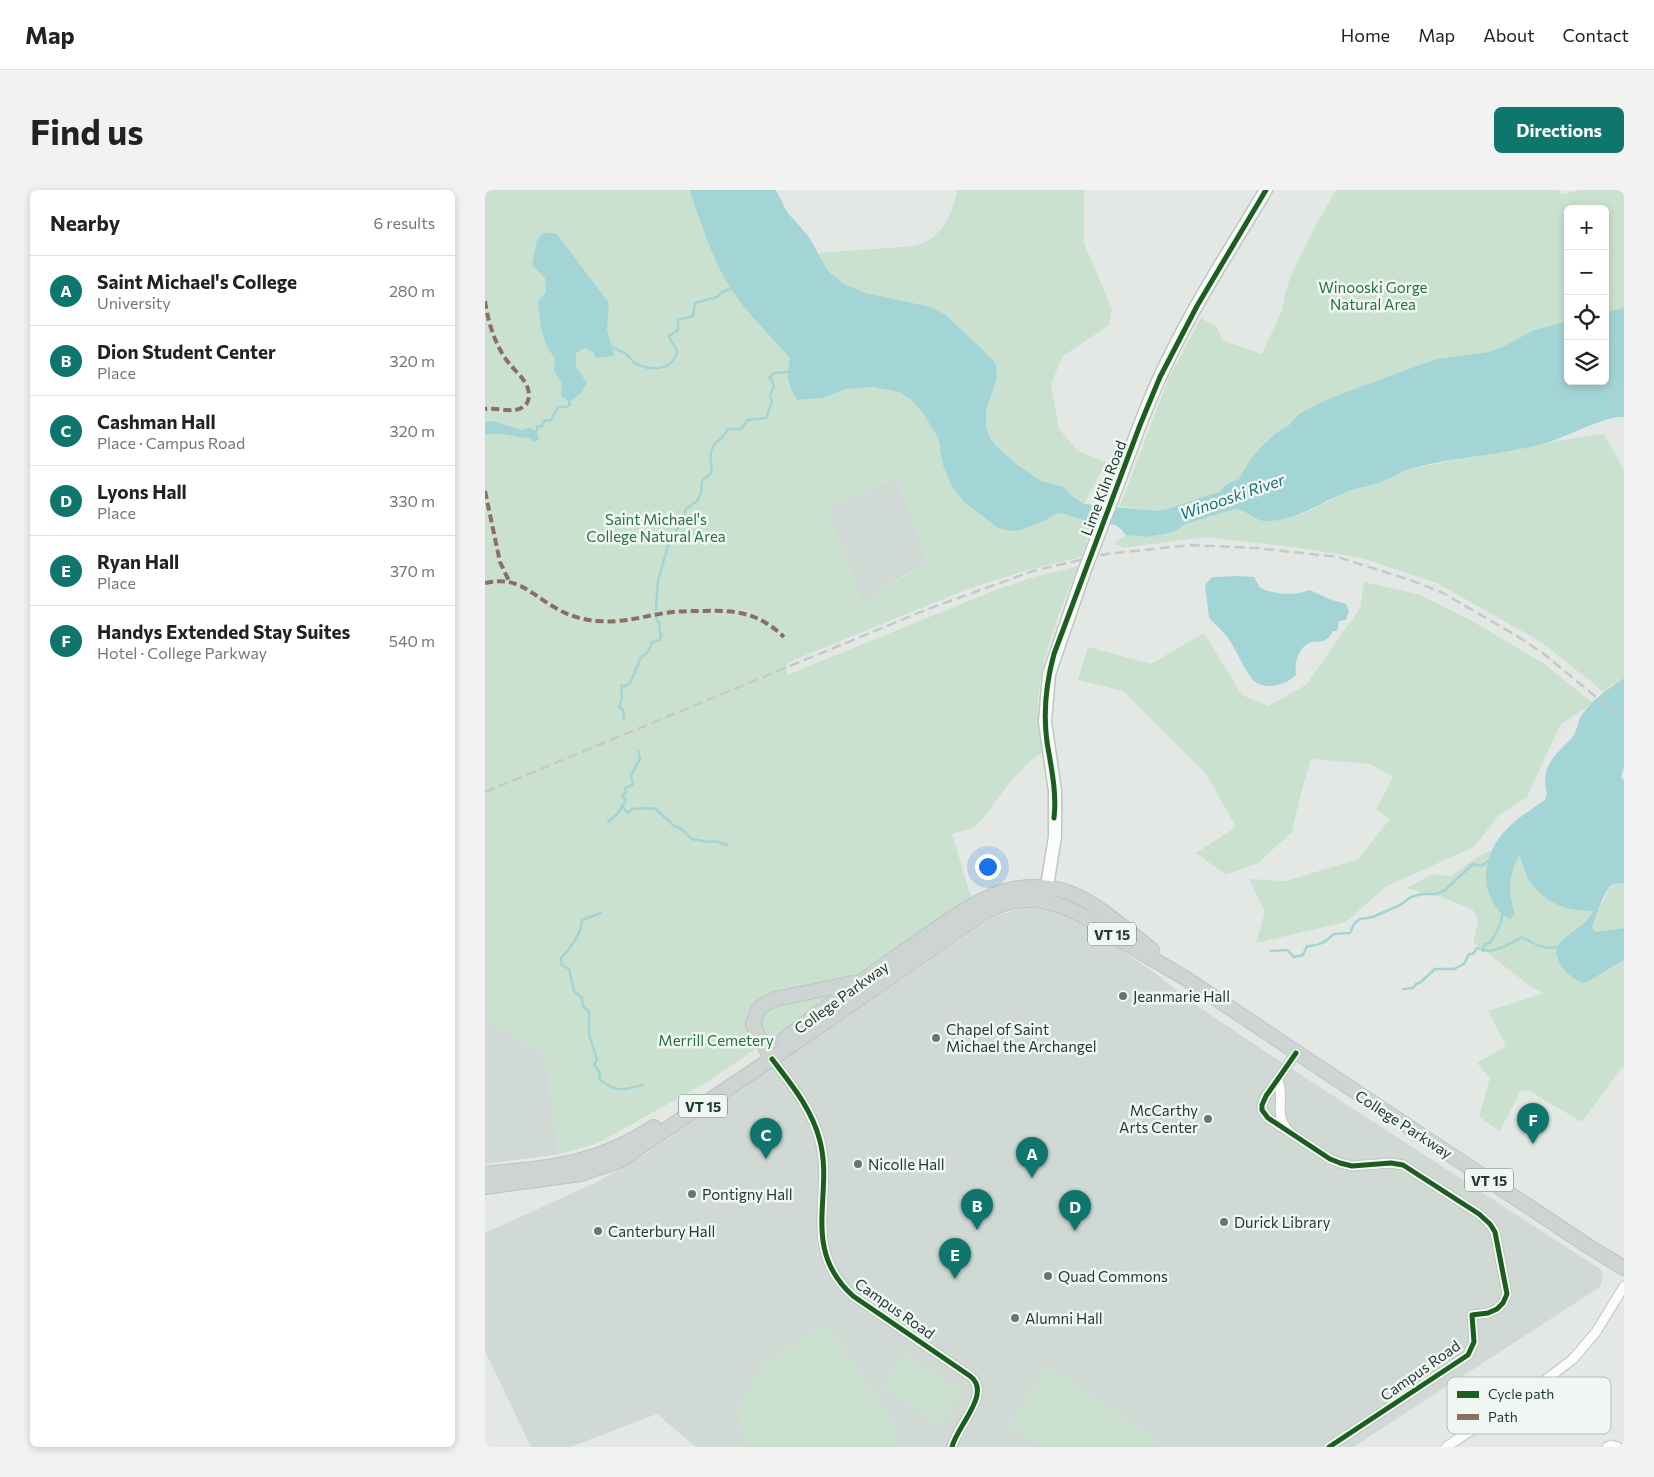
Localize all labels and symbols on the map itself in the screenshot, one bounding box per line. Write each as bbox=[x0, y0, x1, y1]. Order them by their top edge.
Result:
park label: Winooski Gorge Natural Area bbox=[1318, 278, 1428, 313]
street label: Lime Kiln Road bbox=[1077, 438, 1129, 538]
water label: Winooski River bbox=[1177, 469, 1287, 523]
park label: Saint Michael's College Natural Area bbox=[586, 510, 726, 545]
your location bbox=[975, 854, 1001, 880]
road number: VT 15 bbox=[1088, 922, 1136, 946]
street label: College Parkway bbox=[790, 957, 892, 1037]
place label: Jeanmarie Hall bbox=[1133, 987, 1230, 1005]
marker: Jeanmarie Hall bbox=[1117, 990, 1129, 1002]
place label: Chapel of Saint Michael the Archangel bbox=[946, 1020, 1096, 1055]
park label: Merrill Cemetery bbox=[658, 1031, 774, 1049]
marker: Chapel of Saint Michael the Archangel bbox=[930, 1032, 942, 1044]
street label: College Parkway bbox=[1352, 1086, 1456, 1162]
road number: VT 15 bbox=[679, 1094, 727, 1118]
place label: McCarthy Arts Center bbox=[1119, 1101, 1198, 1136]
pin: F bbox=[1517, 1103, 1549, 1144]
marker: McCarthy Arts Center bbox=[1202, 1113, 1214, 1125]
pin: C bbox=[750, 1118, 782, 1159]
pin: A bbox=[1016, 1137, 1048, 1178]
place label: Nicolle Hall bbox=[868, 1155, 945, 1173]
marker: Nicolle Hall bbox=[852, 1158, 864, 1170]
road number: VT 15 bbox=[1465, 1168, 1513, 1192]
place label: Pontigny Hall bbox=[702, 1185, 793, 1203]
marker: Pontigny Hall bbox=[686, 1188, 698, 1200]
pin: B bbox=[961, 1189, 993, 1230]
pin: D bbox=[1059, 1190, 1091, 1231]
place label: Durick Library bbox=[1234, 1213, 1331, 1231]
marker: Durick Library bbox=[1218, 1216, 1230, 1228]
place label: Canterbury Hall bbox=[608, 1222, 715, 1240]
marker: Canterbury Hall bbox=[592, 1225, 604, 1237]
pin: E bbox=[939, 1238, 971, 1279]
place label: Quad Commons bbox=[1058, 1267, 1168, 1285]
marker: Quad Commons bbox=[1042, 1270, 1054, 1282]
street label: Campus Road bbox=[852, 1274, 938, 1342]
place label: Alumni Hall bbox=[1025, 1309, 1103, 1327]
marker: Alumni Hall bbox=[1009, 1312, 1021, 1324]
street label: Campus Road bbox=[1377, 1336, 1463, 1404]
legend bbox=[1447, 1377, 1611, 1434]
text: Cycle path bbox=[1488, 1385, 1554, 1402]
text: Path bbox=[1488, 1408, 1518, 1425]

